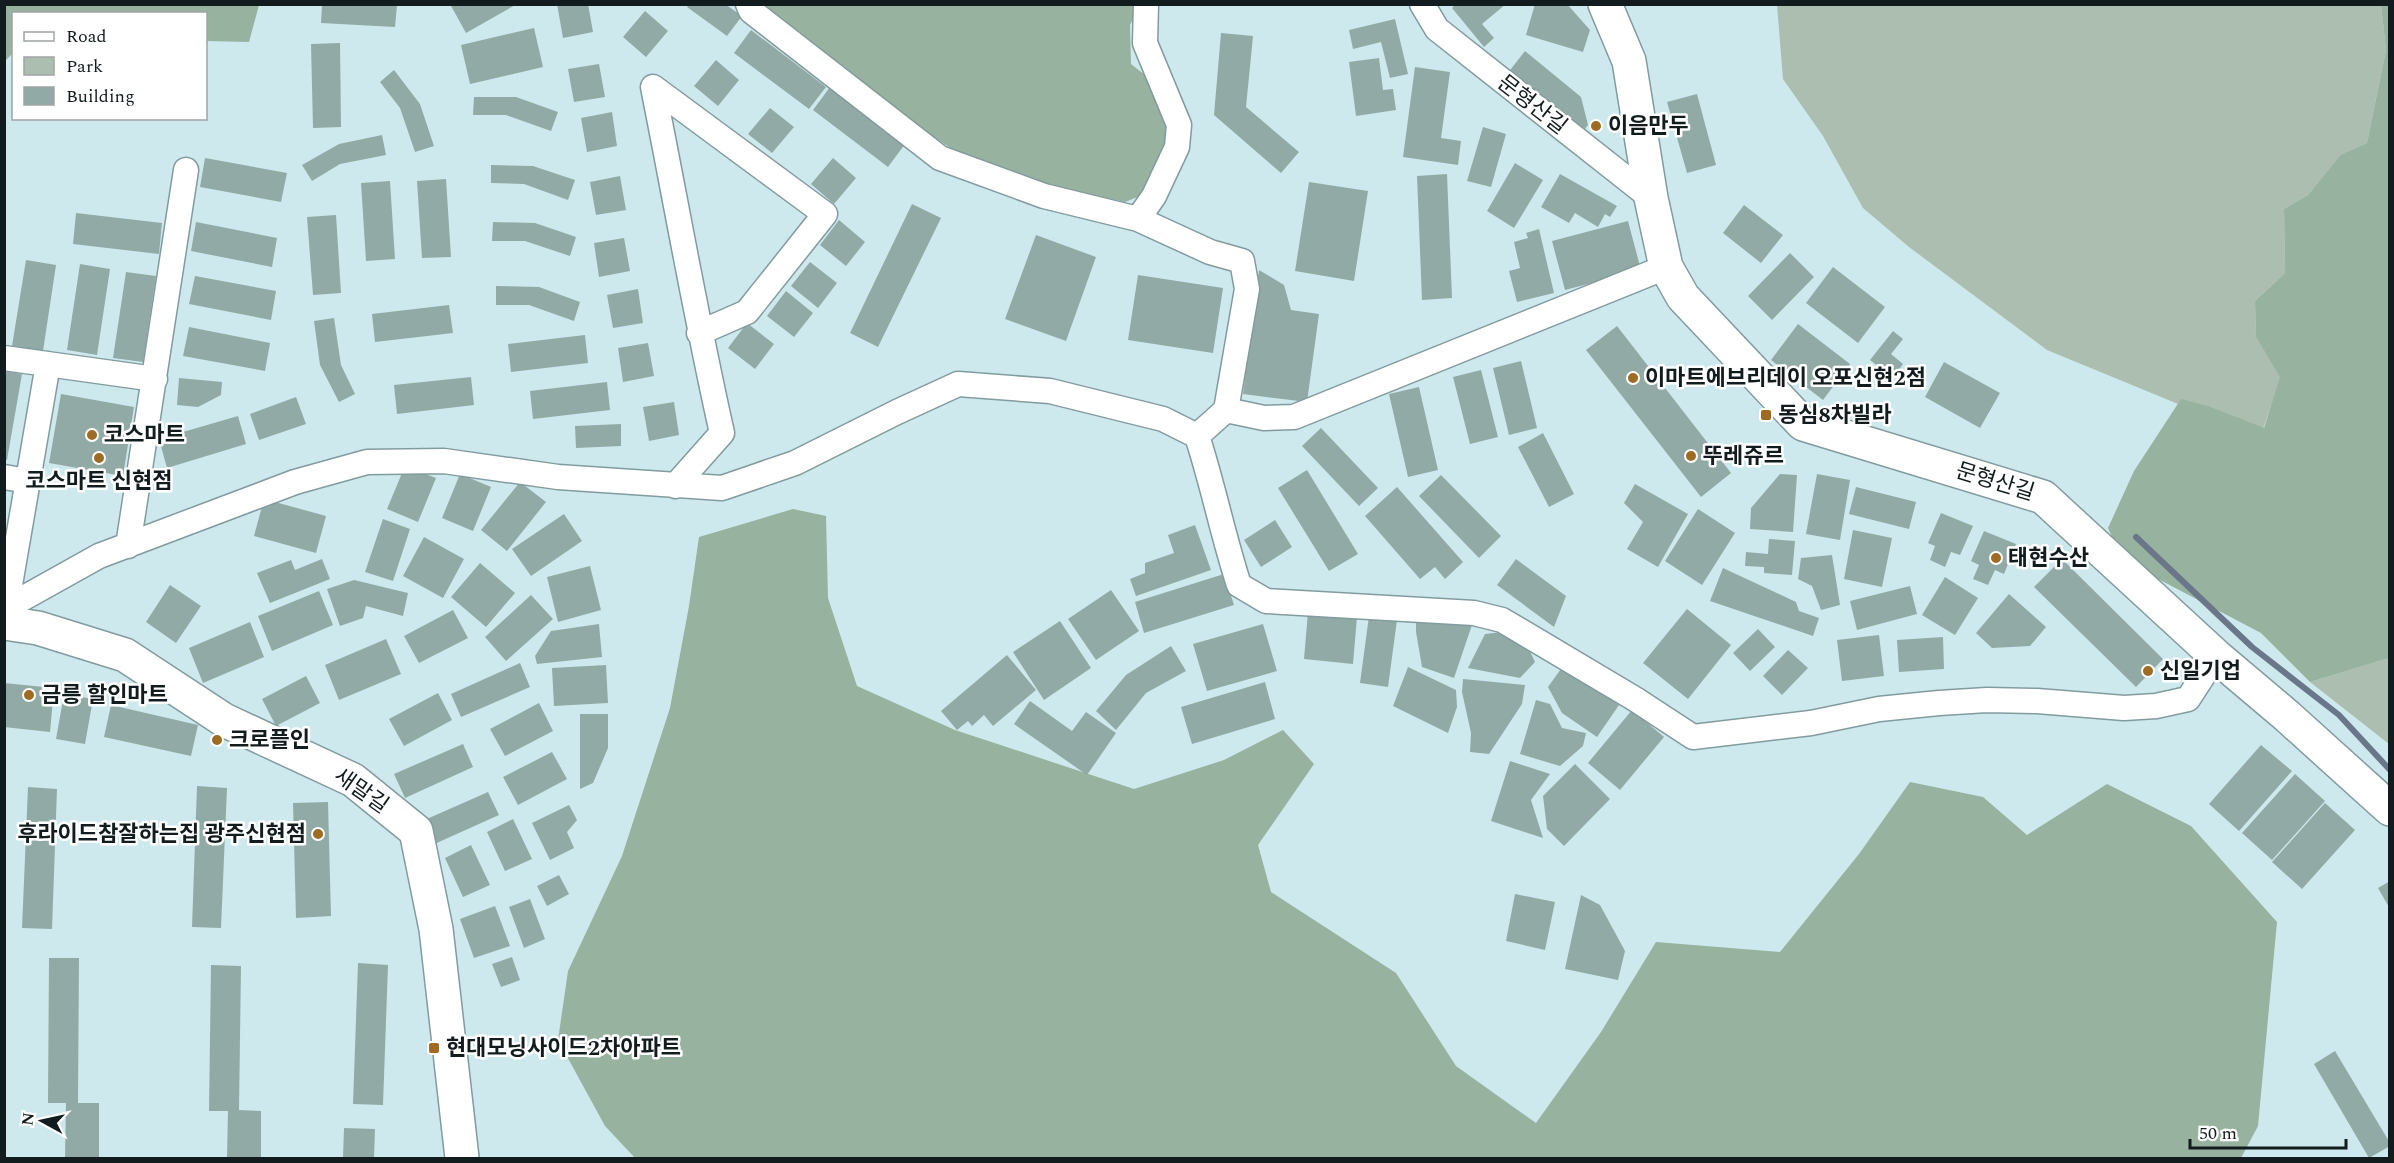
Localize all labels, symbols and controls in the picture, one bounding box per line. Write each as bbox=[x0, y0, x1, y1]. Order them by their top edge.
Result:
legend bbox=[12, 12, 207, 120]
text: Road bbox=[66, 23, 107, 50]
text: Park bbox=[66, 53, 103, 80]
street label: 문형산길 bbox=[1490, 67, 1574, 143]
text: Building bbox=[66, 83, 135, 110]
place label: 이음만두 bbox=[1608, 110, 1689, 143]
marker: 이음만두 bbox=[1589, 119, 1603, 133]
place label: 이마트에브리데이 오포신현2점 bbox=[1645, 362, 1926, 395]
marker: 이마트에브리데이 오포신현2점 bbox=[1626, 371, 1640, 385]
place label: 동심8차빌라 bbox=[1778, 399, 1892, 432]
marker: 동심8차빌라 bbox=[1759, 408, 1773, 422]
place label: 코스마트 bbox=[104, 419, 185, 452]
marker: 코스마트 bbox=[85, 428, 99, 442]
place label: 뚜레쥬르 bbox=[1703, 440, 1784, 473]
marker: 뚜레쥬르 bbox=[1684, 449, 1698, 463]
marker: 코스마트 신현점 bbox=[92, 451, 106, 465]
street label: 문형산길 bbox=[1951, 454, 2039, 510]
place label: 코스마트 신현점 bbox=[25, 465, 173, 498]
place label: 태현수산 bbox=[2008, 542, 2089, 575]
marker: 태현수산 bbox=[1989, 551, 2003, 565]
place label: 신일기업 bbox=[2160, 655, 2241, 688]
marker: 신일기업 bbox=[2141, 664, 2155, 678]
place label: 금릉 할인마트 bbox=[41, 679, 168, 712]
marker: 금릉 할인마트 bbox=[22, 688, 36, 702]
place label: 크로플인 bbox=[229, 724, 310, 757]
marker: 크로플인 bbox=[210, 733, 224, 747]
street label: 새말길 bbox=[327, 760, 395, 822]
place label: 후라이드참잘하는집 광주신현점 bbox=[17, 818, 306, 851]
marker: 후라이드참잘하는집 광주신현점 bbox=[311, 827, 325, 841]
place label: 현대모닝사이드2차아파트 bbox=[446, 1032, 681, 1065]
marker: 현대모닝사이드2차아파트 bbox=[427, 1041, 441, 1055]
north arrow bbox=[12, 1091, 72, 1151]
text: N bbox=[15, 1111, 41, 1127]
scale bar bbox=[2190, 1112, 2346, 1150]
text: 50 m bbox=[2199, 1120, 2237, 1147]

